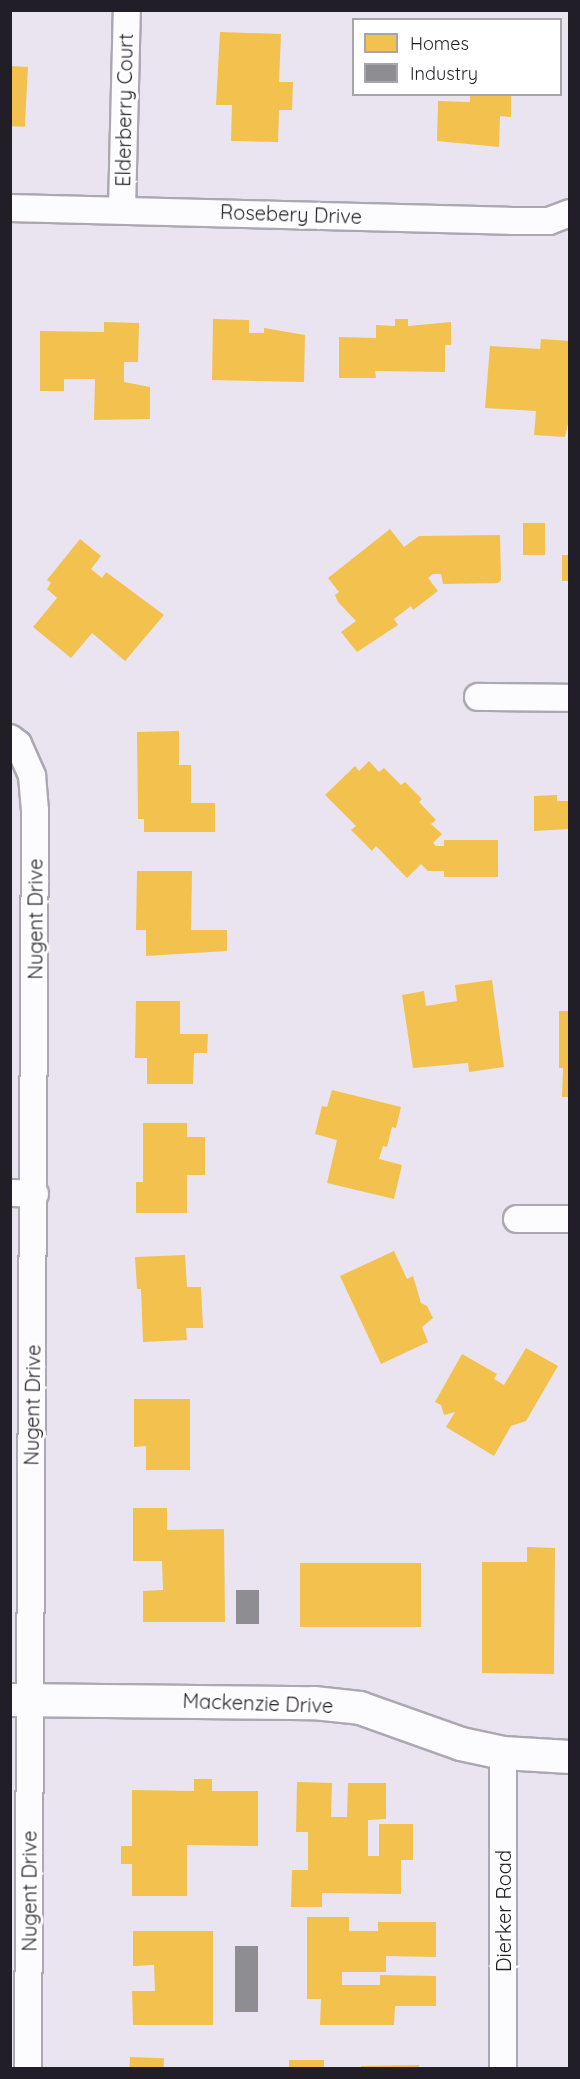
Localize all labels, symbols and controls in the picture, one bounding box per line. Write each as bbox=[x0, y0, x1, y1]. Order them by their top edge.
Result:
legend bbox=[352, 18, 562, 96]
text: Homes bbox=[410, 32, 469, 55]
street label: Elderberry Court bbox=[111, 33, 137, 187]
text: Industry bbox=[410, 62, 478, 85]
street label: Rosebery Drive bbox=[220, 200, 362, 228]
street label: Nugent Drive bbox=[23, 858, 47, 980]
street label: Nugent Drive bbox=[19, 1344, 45, 1466]
street label: Mackenzie Drive bbox=[182, 1688, 334, 1718]
street label: Nugent Drive bbox=[17, 1830, 41, 1952]
street label: Dierker Road bbox=[491, 1850, 515, 1972]

